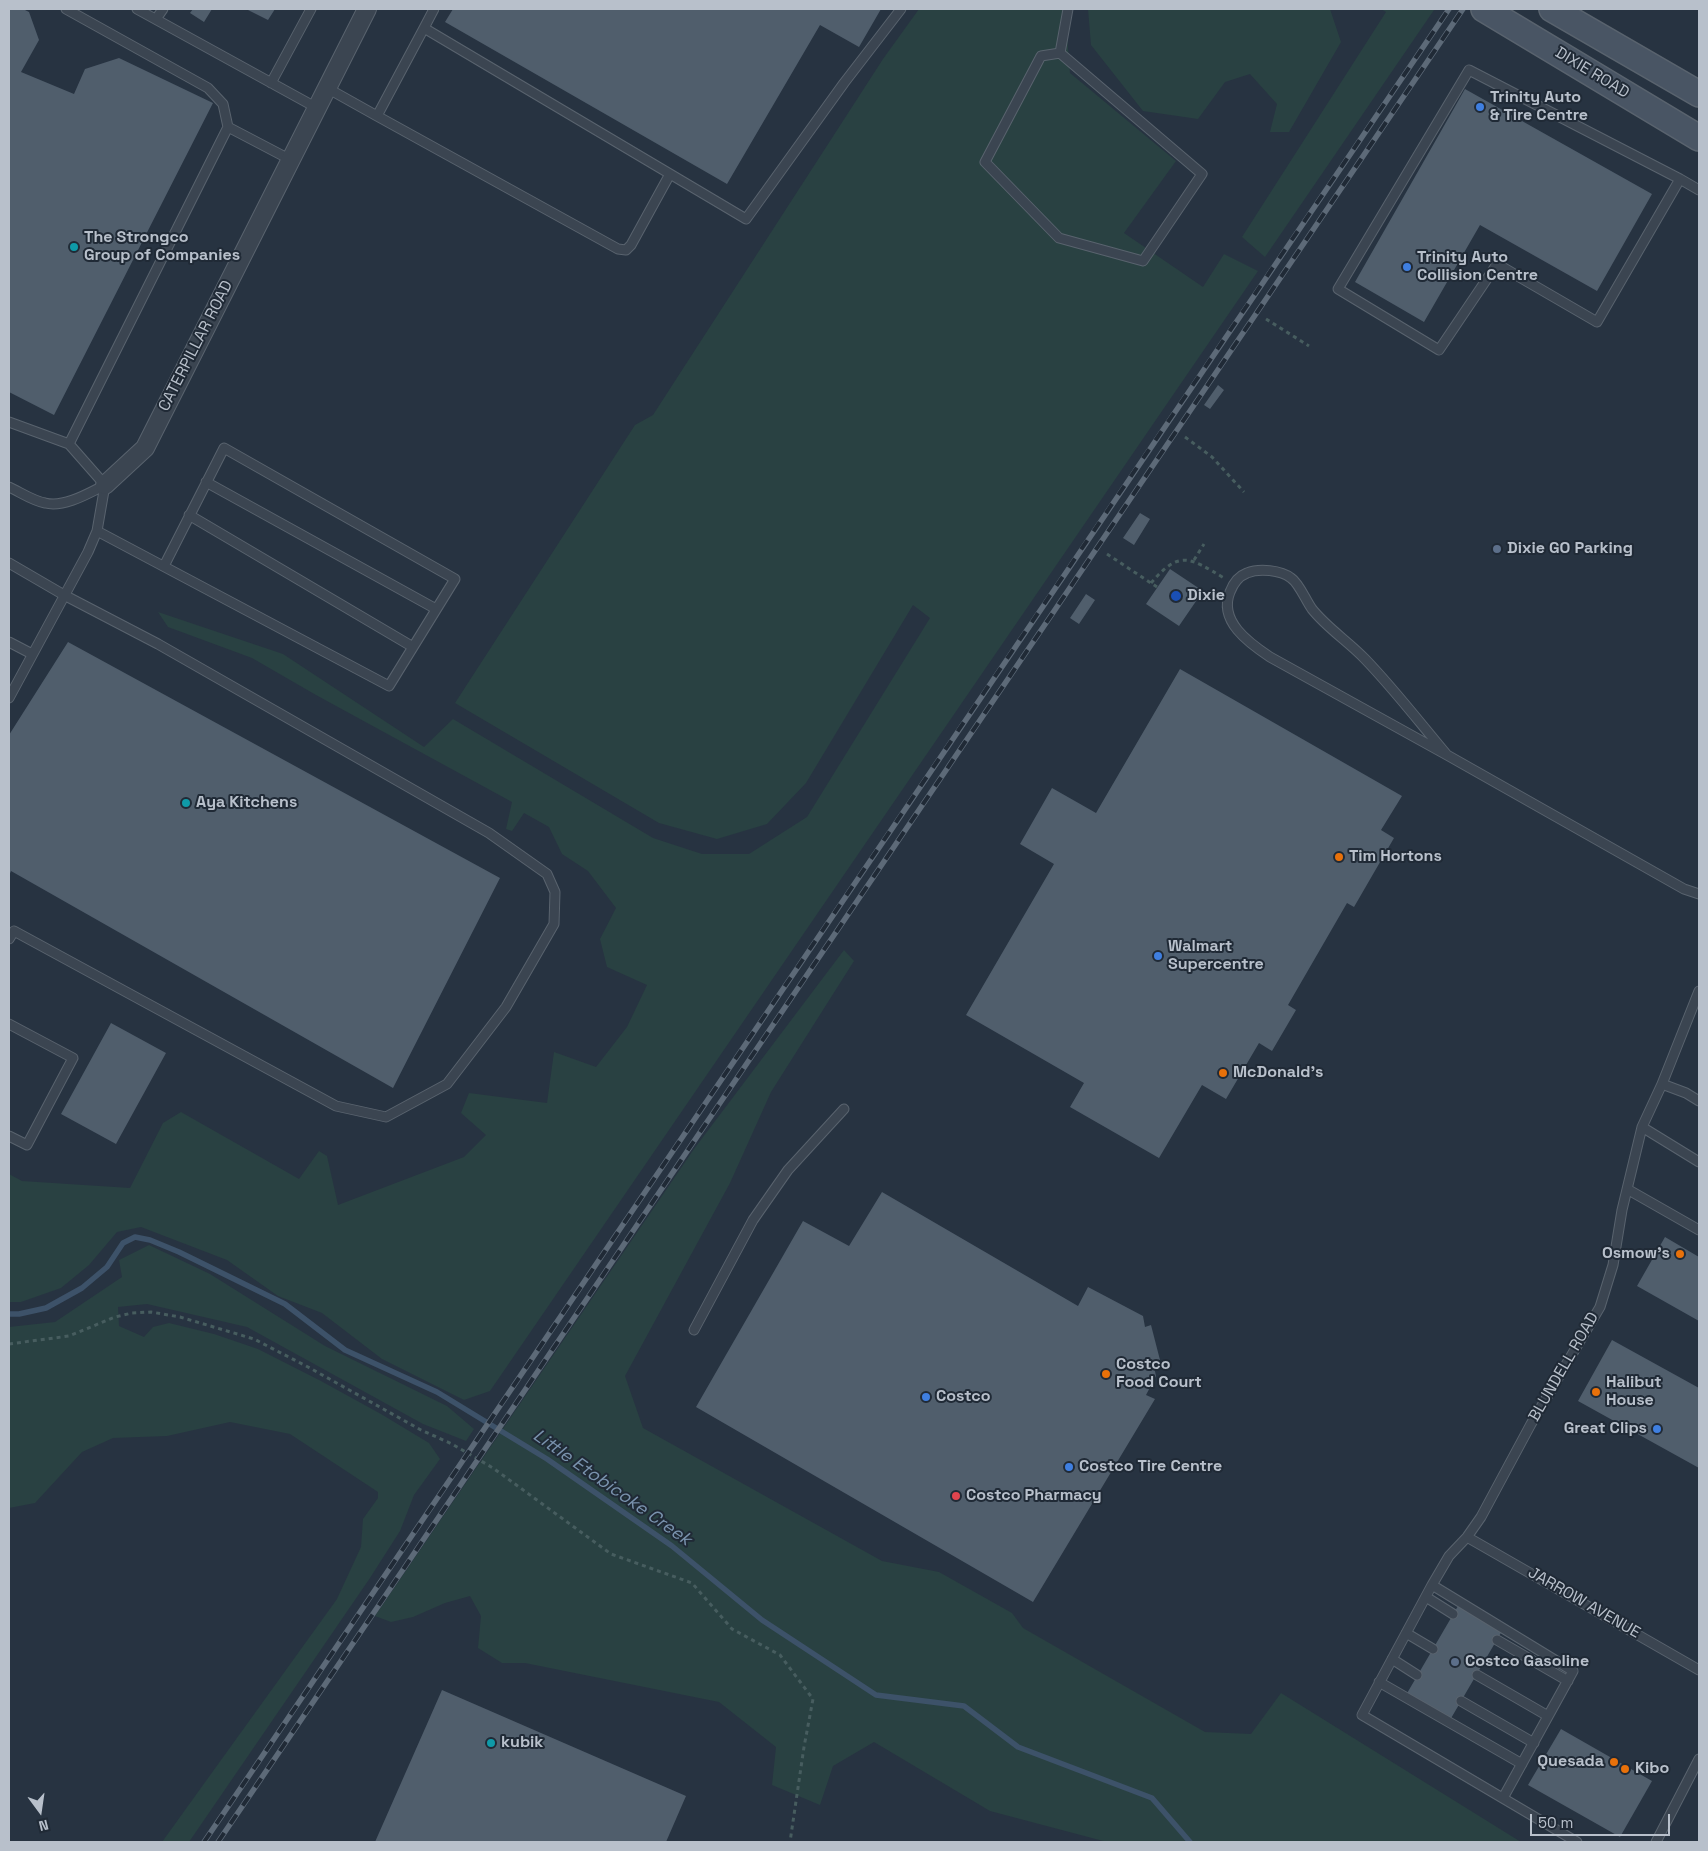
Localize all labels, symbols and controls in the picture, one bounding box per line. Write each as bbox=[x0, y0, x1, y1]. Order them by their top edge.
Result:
street label: DIXIE ROAD bbox=[1551, 43, 1633, 103]
place label: Trinity Auto & Tire Centre bbox=[1490, 88, 1588, 126]
marker: Trinity Auto & Tire Centre bbox=[1474, 101, 1486, 113]
place label: The Strongco Group of Companies bbox=[84, 228, 240, 266]
marker: The Strongco Group of Companies bbox=[68, 241, 80, 253]
place label: Trinity Auto Collision Centre bbox=[1417, 248, 1538, 286]
marker: Trinity Auto Collision Centre bbox=[1401, 261, 1413, 273]
street label: CATERPILLAR ROAD bbox=[155, 277, 237, 415]
place label: Dixie GO Parking bbox=[1507, 539, 1633, 559]
marker: Dixie GO Parking bbox=[1491, 543, 1503, 555]
place label: Dixie bbox=[1187, 586, 1225, 606]
marker: Dixie bbox=[1169, 589, 1183, 603]
place label: Aya Kitchens bbox=[196, 793, 297, 813]
marker: Aya Kitchens bbox=[180, 797, 192, 809]
place label: Tim Hortons bbox=[1349, 847, 1442, 867]
marker: Tim Hortons bbox=[1333, 851, 1345, 863]
place label: Walmart Supercentre bbox=[1168, 937, 1264, 975]
marker: Walmart Supercentre bbox=[1152, 950, 1164, 962]
place label: McDonald's bbox=[1233, 1063, 1323, 1083]
marker: McDonald's bbox=[1217, 1067, 1229, 1079]
place label: Osmow's bbox=[1602, 1244, 1670, 1264]
marker: Osmow's bbox=[1674, 1248, 1686, 1260]
street label: BLUNDELL ROAD bbox=[1525, 1309, 1603, 1425]
place label: Costco Food Court bbox=[1116, 1355, 1202, 1393]
marker: Costco Food Court bbox=[1100, 1368, 1112, 1380]
place label: Halibut House bbox=[1606, 1373, 1662, 1411]
marker: Halibut House bbox=[1590, 1386, 1602, 1398]
place label: Costco bbox=[936, 1387, 990, 1407]
marker: Costco bbox=[920, 1391, 932, 1403]
place label: Great Clips bbox=[1564, 1419, 1647, 1439]
marker: Great Clips bbox=[1651, 1423, 1663, 1435]
water label: Little Etobicoke Creek bbox=[529, 1425, 695, 1551]
place label: Costco Tire Centre bbox=[1079, 1457, 1222, 1477]
marker: Costco Tire Centre bbox=[1063, 1461, 1075, 1473]
place label: Costco Pharmacy bbox=[966, 1486, 1102, 1506]
marker: Costco Pharmacy bbox=[950, 1490, 962, 1502]
street label: JARROW AVENUE bbox=[1524, 1563, 1644, 1643]
place label: Costco Gasoline bbox=[1465, 1652, 1589, 1672]
marker: Costco Gasoline bbox=[1449, 1656, 1461, 1668]
place label: kubik bbox=[501, 1733, 543, 1753]
marker: kubik bbox=[485, 1737, 497, 1749]
place label: Quesada bbox=[1537, 1752, 1604, 1772]
marker: Quesada bbox=[1608, 1756, 1620, 1768]
place label: Kibo bbox=[1635, 1759, 1669, 1779]
marker: Kibo bbox=[1619, 1763, 1631, 1775]
north arrow bbox=[15, 1786, 65, 1836]
scale bar bbox=[1533, 1804, 1673, 1836]
text: 50 m bbox=[1538, 1813, 1573, 1832]
text: N bbox=[37, 1816, 50, 1835]

